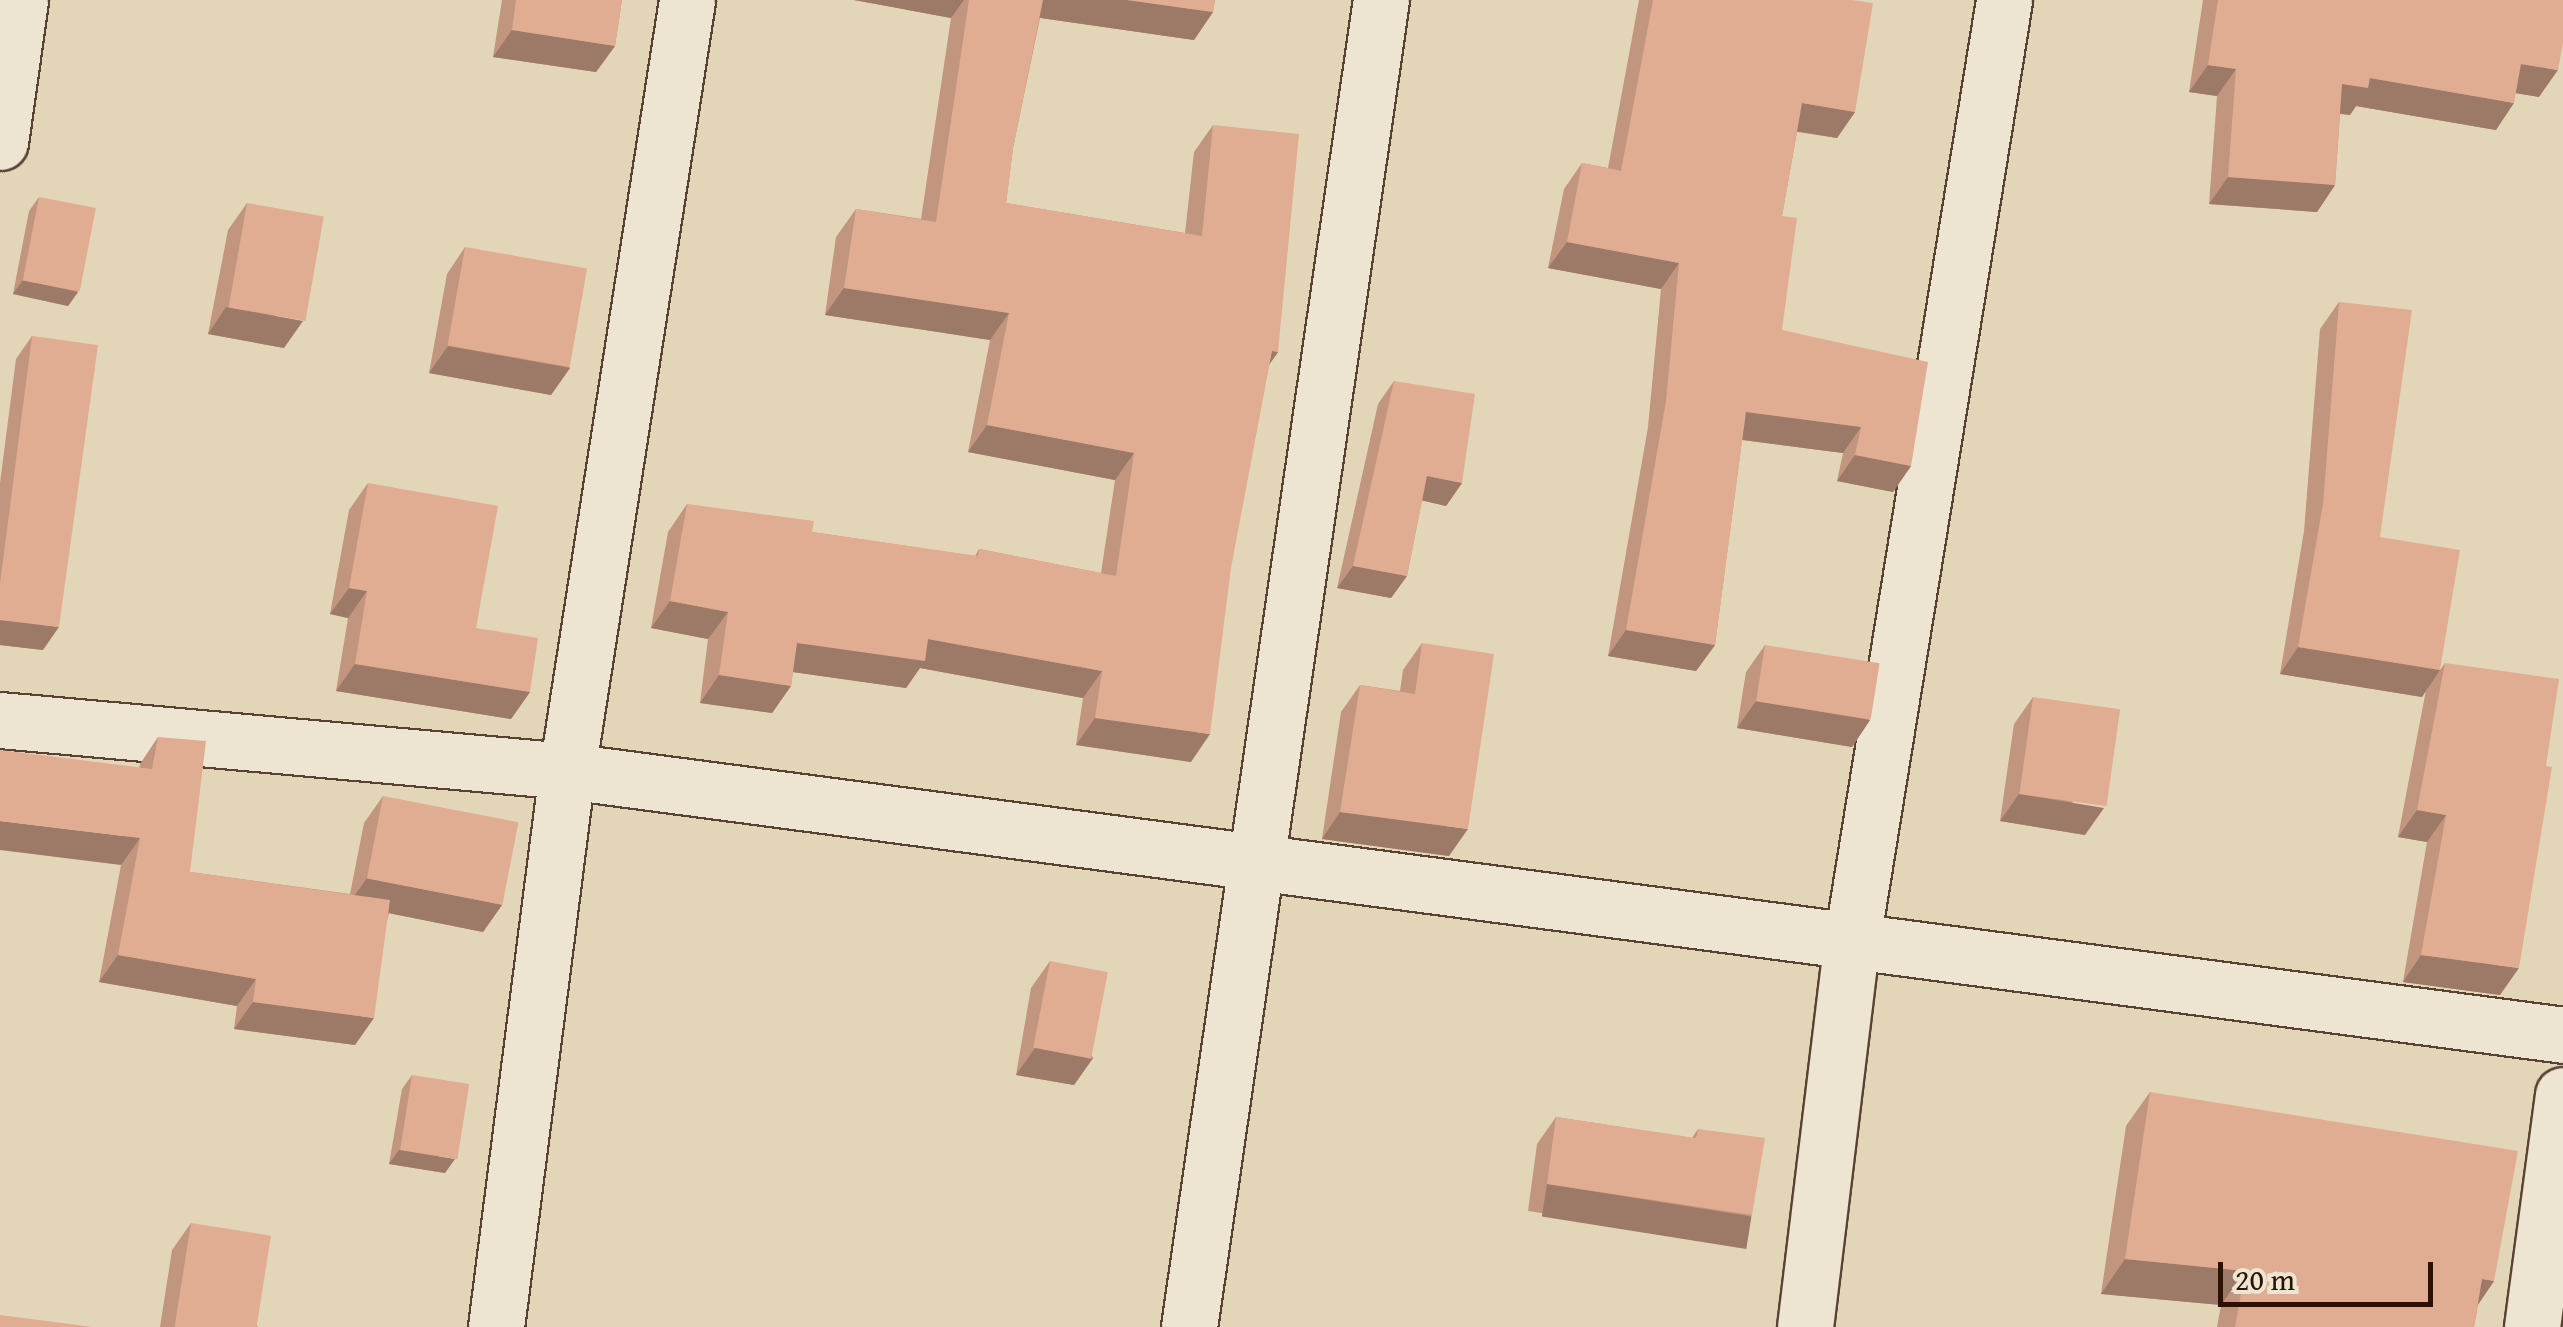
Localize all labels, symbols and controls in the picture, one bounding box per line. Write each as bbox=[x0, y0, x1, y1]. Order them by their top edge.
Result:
scale bar bbox=[2223, 1242, 2438, 1304]
text: 20 m bbox=[2235, 1257, 2295, 1301]

